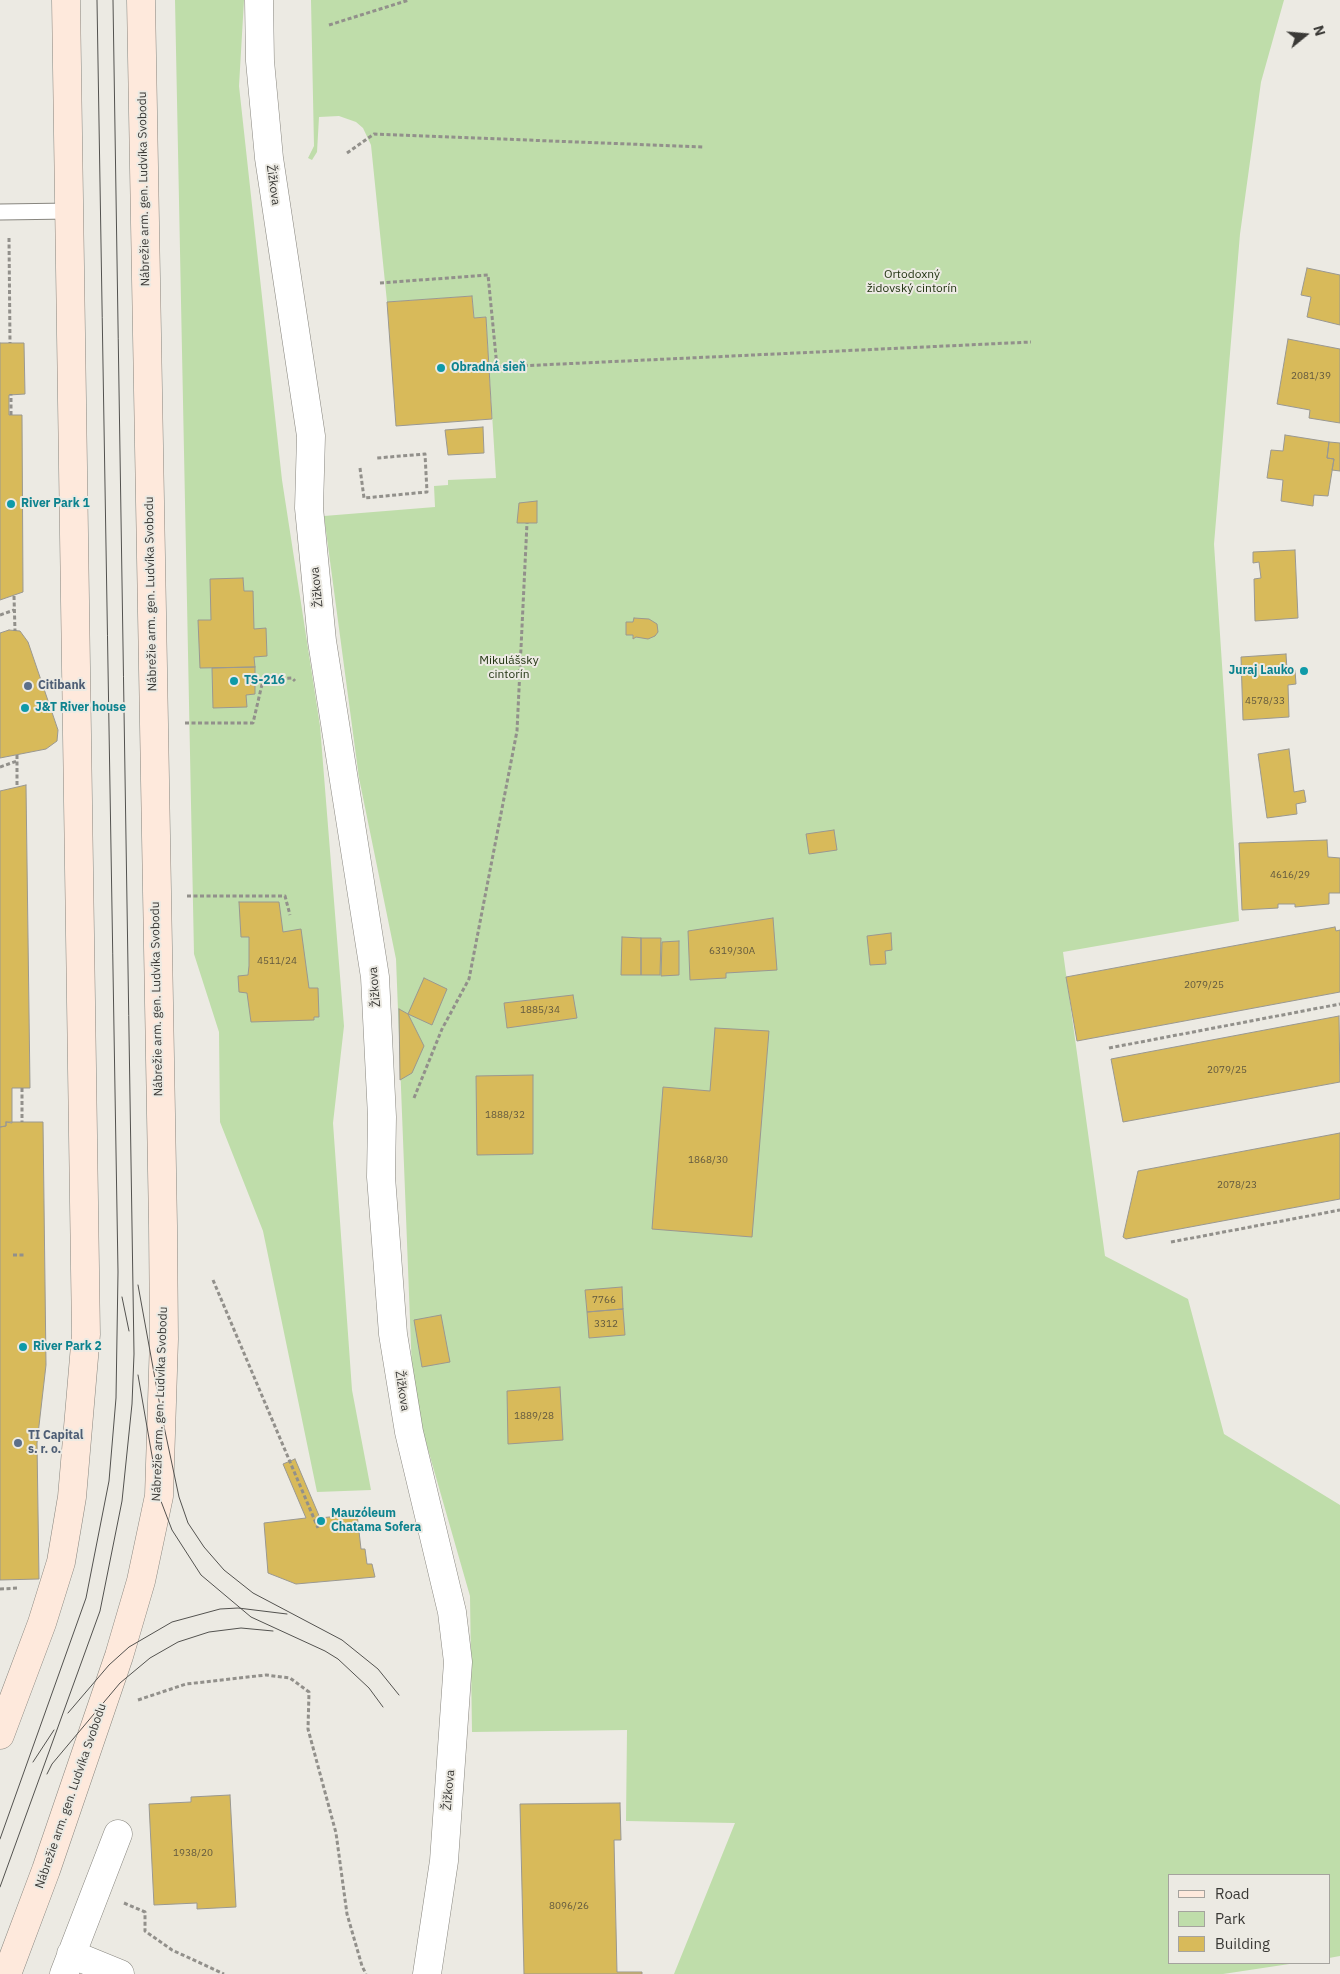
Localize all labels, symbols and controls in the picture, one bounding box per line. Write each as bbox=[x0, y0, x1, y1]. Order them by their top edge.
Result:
north arrow bbox=[1280, 10, 1330, 60]
text: N bbox=[1309, 23, 1329, 38]
street label: Nábrežie arm. gen. Ludvíka Svobodu bbox=[135, 91, 153, 287]
street label: Žižkova bbox=[263, 164, 283, 206]
park label: Ortodoxný židovský cintorín bbox=[867, 268, 957, 296]
place label: Obradná sieň bbox=[451, 361, 526, 375]
marker: Obradná sieň bbox=[435, 362, 447, 374]
house number: 2081/39 bbox=[1291, 370, 1331, 382]
street label: Nábrežie arm. gen. Ludvíka Svobodu bbox=[142, 496, 160, 692]
place label: River Park 1 bbox=[21, 497, 90, 511]
marker: River Park 1 bbox=[5, 498, 17, 510]
street label: Žižkova bbox=[308, 566, 326, 608]
park label: Mikulášsky cintorín bbox=[479, 654, 539, 682]
place label: Juraj Lauko bbox=[1229, 664, 1294, 678]
marker: Juraj Lauko bbox=[1298, 665, 1310, 677]
place label: TS-216 bbox=[244, 674, 285, 688]
marker: TS-216 bbox=[228, 675, 240, 687]
place label: Citibank bbox=[38, 679, 85, 693]
marker: Citibank bbox=[22, 680, 34, 692]
house number: 4578/33 bbox=[1245, 695, 1285, 707]
place label: J&T River house bbox=[35, 701, 126, 715]
marker: J&T River house bbox=[19, 702, 31, 714]
house number: 4616/29 bbox=[1270, 869, 1310, 881]
street label: Nábrežie arm. gen. Ludvíka Svobodu bbox=[148, 901, 166, 1097]
house number: 6319/30A bbox=[709, 945, 755, 957]
house number: 4511/24 bbox=[257, 955, 297, 967]
street label: Žižkova bbox=[366, 966, 384, 1008]
house number: 2079/25 bbox=[1184, 979, 1224, 991]
house number: 1885/34 bbox=[520, 1004, 560, 1016]
house number: 2079/25 bbox=[1207, 1064, 1247, 1076]
house number: 1888/32 bbox=[485, 1109, 525, 1121]
house number: 1868/30 bbox=[688, 1154, 728, 1166]
house number: 2078/23 bbox=[1217, 1179, 1257, 1191]
house number: 7766 bbox=[592, 1294, 616, 1306]
street label: Nábrežie arm. gen. Ludvíka Svobodu bbox=[149, 1306, 171, 1502]
house number: 3312 bbox=[594, 1318, 618, 1330]
place label: River Park 2 bbox=[33, 1340, 102, 1354]
marker: River Park 2 bbox=[17, 1341, 29, 1353]
street label: Žižkova bbox=[392, 1370, 412, 1412]
house number: 1889/28 bbox=[514, 1410, 554, 1422]
place label: TI Capital s. r. o. bbox=[28, 1429, 83, 1457]
marker: TI Capital s. r. o. bbox=[12, 1437, 24, 1449]
place label: Mauzóleum Chatama Sofera bbox=[331, 1507, 421, 1535]
marker: Mauzóleum Chatama Sofera bbox=[315, 1515, 327, 1527]
street label: Nábrežie arm. gen. Ludvíka Svobodu bbox=[32, 1702, 110, 1890]
street label: Žižkova bbox=[440, 1769, 458, 1811]
house number: 1938/20 bbox=[173, 1847, 213, 1859]
legend bbox=[1168, 1874, 1330, 1964]
text: Road bbox=[1215, 1884, 1250, 1903]
house number: 8096/26 bbox=[549, 1900, 589, 1912]
text: Park bbox=[1215, 1909, 1245, 1928]
text: Building bbox=[1215, 1934, 1270, 1953]

